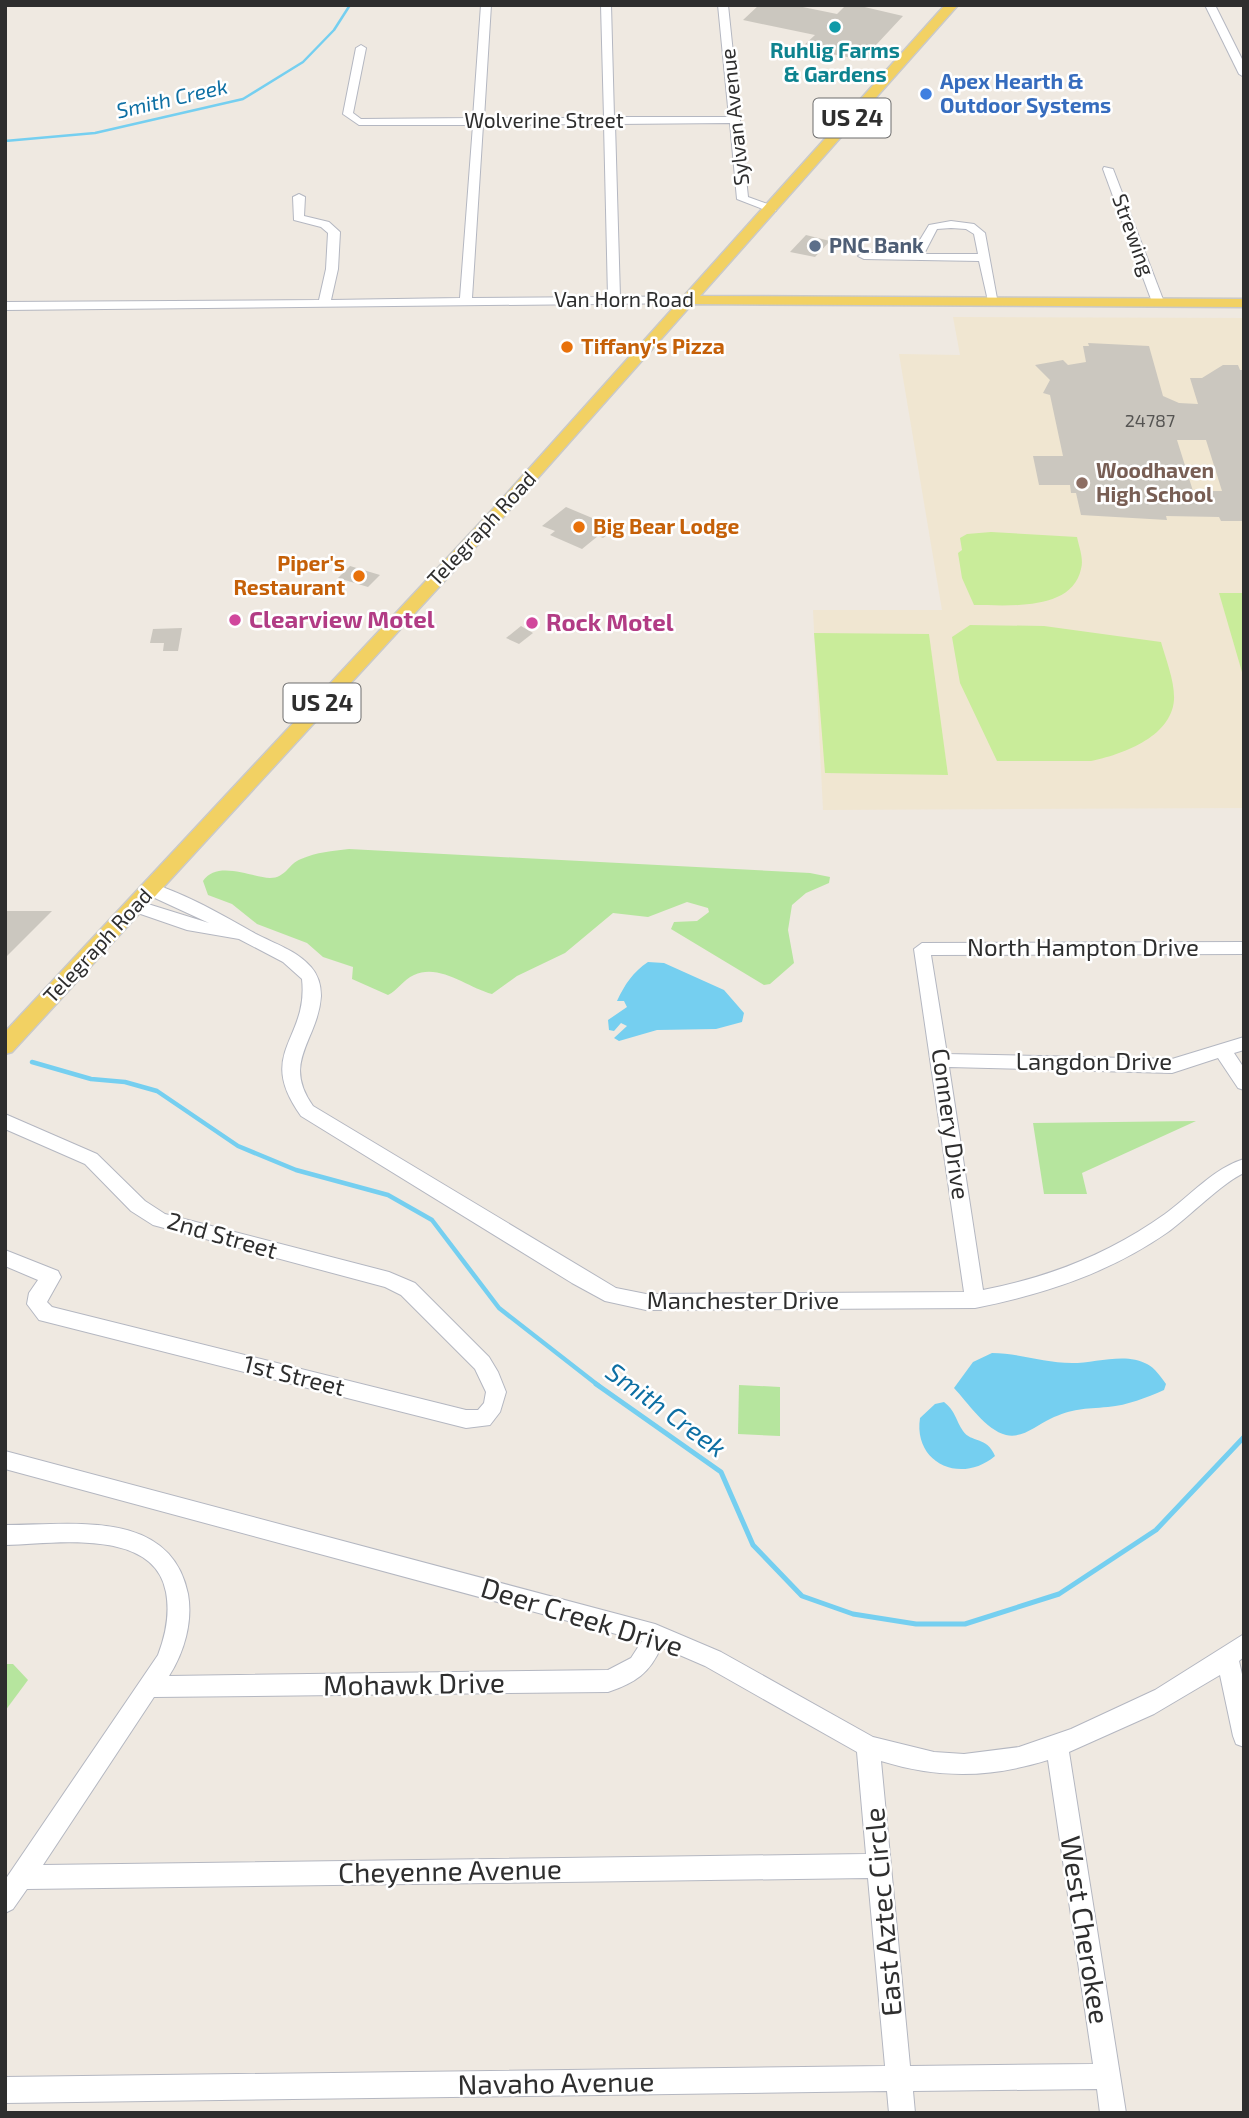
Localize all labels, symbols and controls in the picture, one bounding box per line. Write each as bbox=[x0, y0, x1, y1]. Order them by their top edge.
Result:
marker: Ruhlig Farms & Gardens bbox=[827, 19, 843, 35]
place label: Ruhlig Farms & Gardens bbox=[770, 37, 900, 86]
street label: Sylvan Avenue bbox=[714, 47, 753, 187]
place label: Apex Hearth & Outdoor Systems bbox=[940, 68, 1111, 118]
water label: Smith Creek bbox=[114, 73, 230, 122]
marker: Apex Hearth & Outdoor Systems bbox=[918, 86, 934, 102]
road number: US 24 bbox=[814, 99, 890, 138]
street label: Wolverine Street bbox=[464, 107, 624, 132]
street label: Strewing bbox=[1108, 190, 1161, 279]
place label: PNC Bank bbox=[829, 232, 924, 257]
marker: PNC Bank bbox=[807, 238, 823, 254]
street label: Van Horn Road bbox=[554, 286, 694, 311]
place label: Tiffany's Pizza bbox=[581, 333, 725, 359]
marker: Tiffany's Pizza bbox=[559, 339, 575, 355]
house number: 24787 bbox=[1125, 409, 1175, 431]
place label: Woodhaven High School bbox=[1096, 457, 1214, 506]
street label: Telegraph Road bbox=[421, 465, 540, 591]
marker: Woodhaven High School bbox=[1074, 475, 1090, 491]
place label: Big Bear Lodge bbox=[593, 513, 740, 538]
marker: Big Bear Lodge bbox=[571, 519, 587, 535]
place label: Piper's Restaurant bbox=[233, 550, 345, 599]
marker: Piper's Restaurant bbox=[351, 568, 367, 584]
place label: Clearview Motel bbox=[249, 604, 435, 633]
place label: Rock Motel bbox=[546, 607, 674, 636]
marker: Clearview Motel bbox=[227, 612, 243, 628]
marker: Rock Motel bbox=[524, 615, 540, 631]
road number: US 24 bbox=[284, 684, 360, 722]
street label: Telegraph Road bbox=[37, 882, 156, 1008]
street label: North Hampton Drive bbox=[967, 932, 1199, 961]
street label: Connery Drive bbox=[927, 1046, 976, 1201]
street label: Langdon Drive bbox=[1016, 1046, 1172, 1075]
street label: 2nd Street bbox=[164, 1205, 281, 1264]
street label: Manchester Drive bbox=[647, 1285, 839, 1314]
street label: 1st Street bbox=[241, 1348, 348, 1401]
water label: Smith Creek bbox=[601, 1355, 733, 1463]
street label: Deer Creek Drive bbox=[477, 1569, 687, 1663]
street label: Mohawk Drive bbox=[323, 1664, 505, 1702]
street label: East Aztec Circle bbox=[856, 1806, 908, 2018]
street label: West Cherokee bbox=[1054, 1833, 1118, 2026]
street label: Cheyenne Avenue bbox=[338, 1851, 562, 1889]
street label: Navaho Avenue bbox=[457, 2063, 655, 2101]

